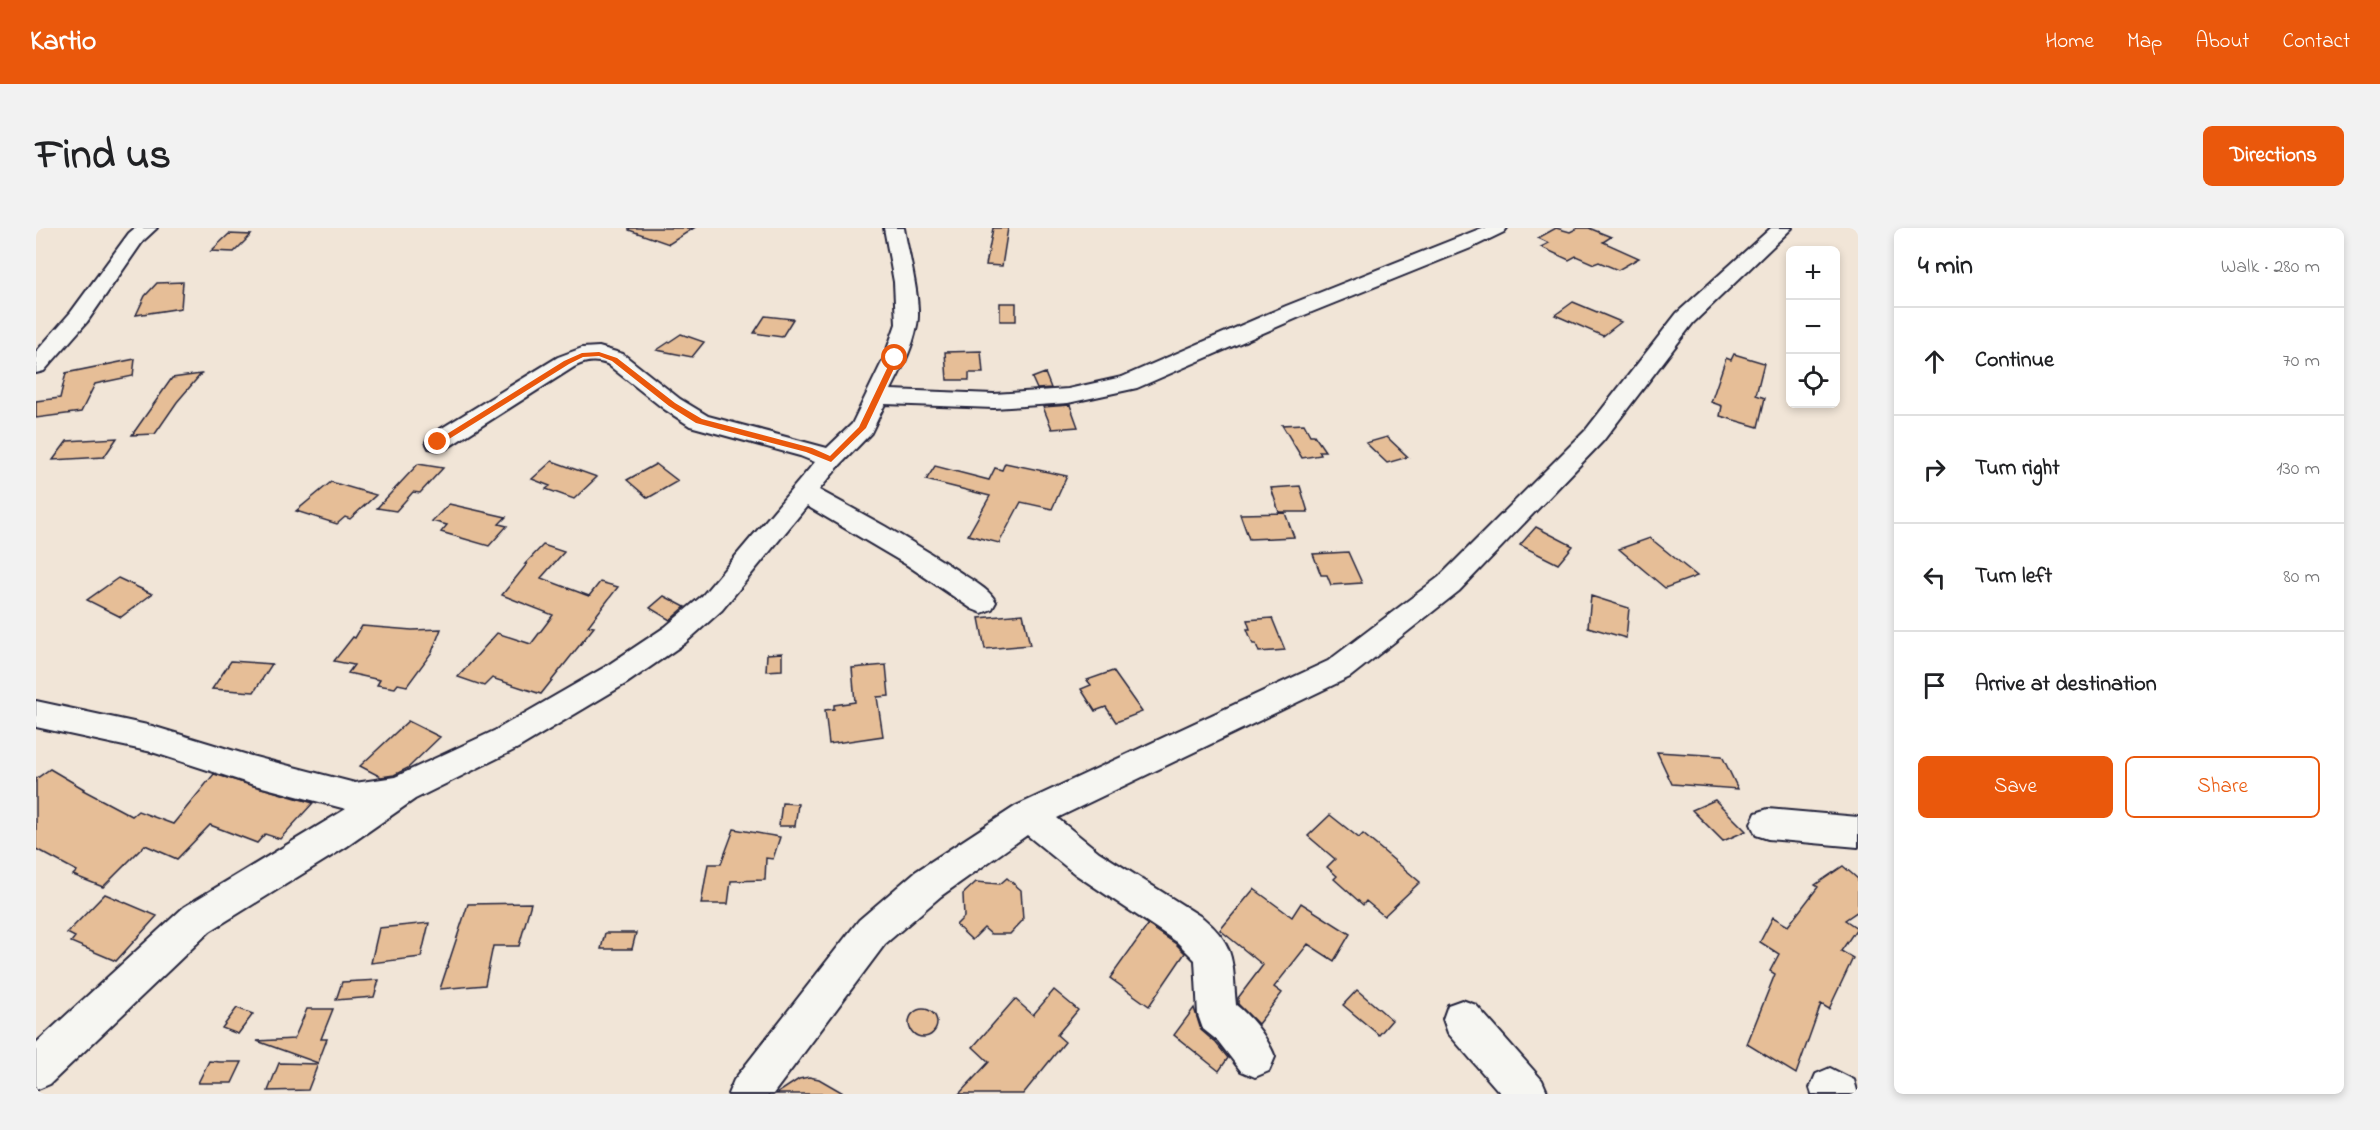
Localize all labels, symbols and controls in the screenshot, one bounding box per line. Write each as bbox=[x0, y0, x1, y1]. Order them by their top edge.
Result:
text: Kartio bbox=[30, 22, 96, 63]
text: Home bbox=[2045, 27, 2094, 57]
text: Map bbox=[2127, 27, 2162, 57]
text: About bbox=[2195, 27, 2249, 57]
text: Contact bbox=[2282, 27, 2350, 57]
text: Find us bbox=[36, 126, 171, 187]
button: Directions bbox=[2203, 126, 2344, 186]
map controls bbox=[1786, 246, 1840, 408]
button: + bbox=[1786, 246, 1840, 300]
text: 4 min bbox=[1918, 248, 1973, 286]
text: Walk · 280 m bbox=[2221, 253, 2320, 282]
button: − bbox=[1786, 300, 1840, 354]
route start bbox=[881, 344, 907, 370]
icon: ahead bbox=[1918, 345, 1951, 378]
text: Continue bbox=[1975, 345, 2054, 377]
text: 70 m bbox=[2283, 347, 2320, 376]
button: locate bbox=[1786, 354, 1840, 408]
route end bbox=[424, 428, 450, 454]
icon: right bbox=[1918, 453, 1951, 486]
text: Turn right bbox=[1975, 453, 2060, 485]
text: 130 m bbox=[2276, 455, 2320, 484]
icon: left bbox=[1918, 561, 1951, 594]
text: Turn left bbox=[1975, 561, 2052, 593]
text: 80 m bbox=[2283, 563, 2320, 592]
icon: arrive bbox=[1918, 669, 1951, 702]
text: Arrive at destination bbox=[1975, 669, 2157, 701]
button: Save bbox=[1918, 756, 2113, 818]
button: Share bbox=[2125, 756, 2320, 818]

